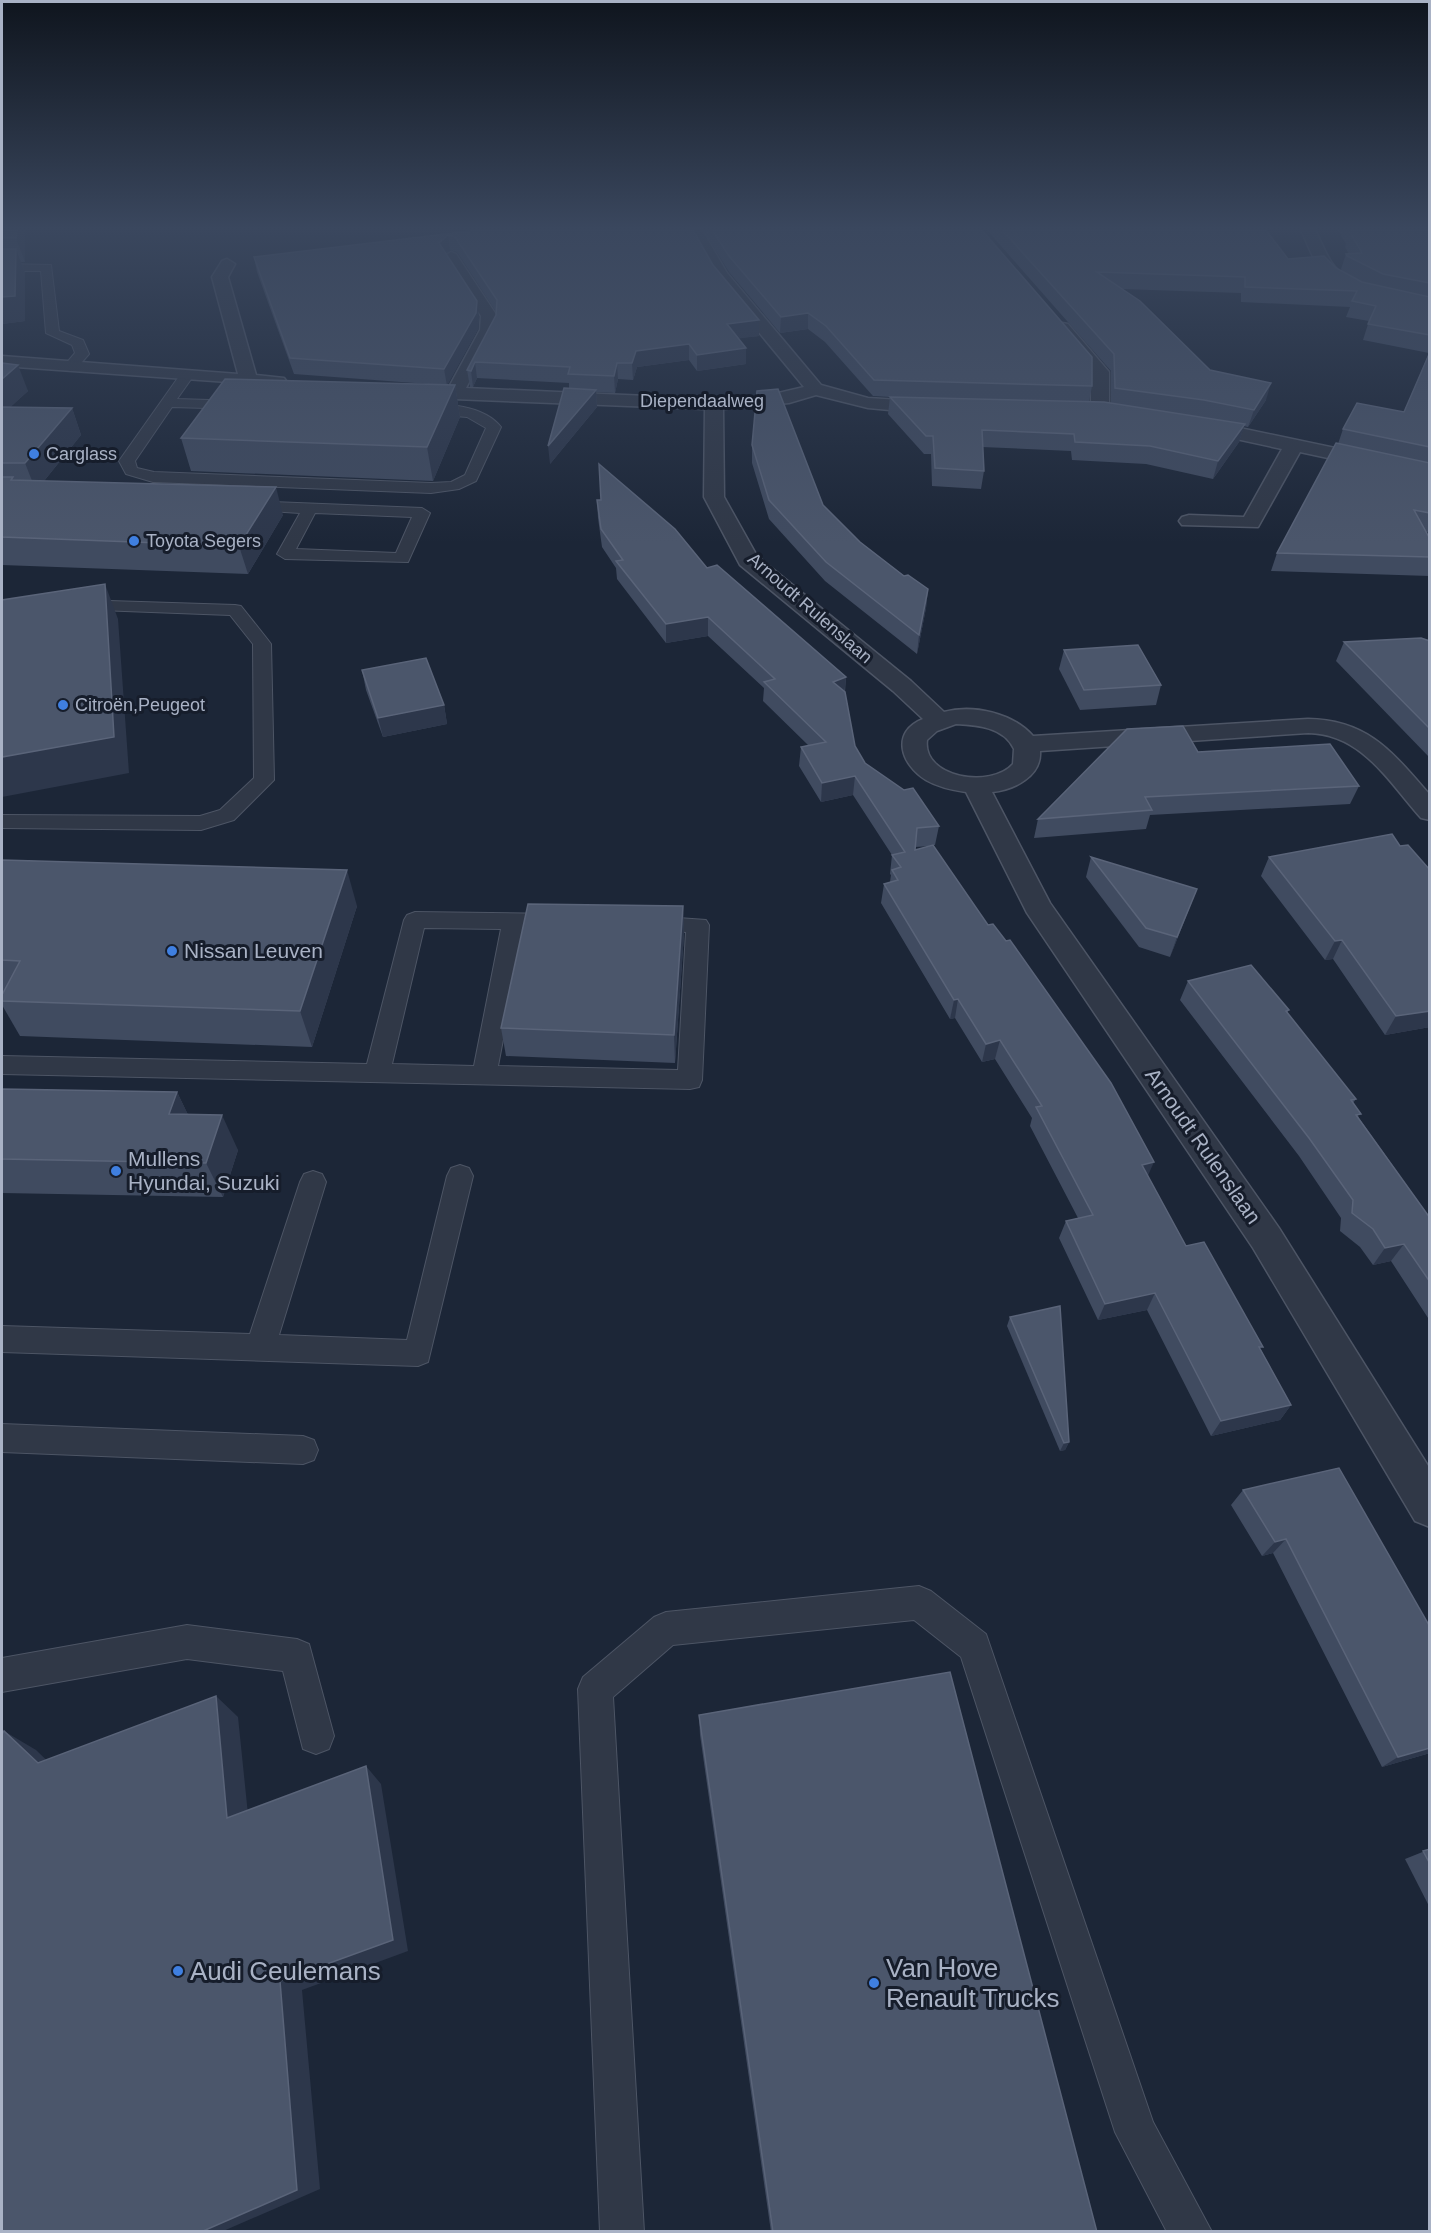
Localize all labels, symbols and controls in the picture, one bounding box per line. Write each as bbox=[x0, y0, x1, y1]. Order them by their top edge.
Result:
street label: Diependaalweg bbox=[640, 391, 764, 411]
place label: Carglass bbox=[46, 444, 117, 464]
marker: Carglass bbox=[27, 447, 41, 461]
place label: Toyota Segers bbox=[146, 531, 261, 551]
marker: Toyota Segers bbox=[127, 534, 141, 548]
street label: Arnoudt Rulenslaan bbox=[744, 549, 876, 667]
place label: Citroën,Peugeot bbox=[75, 695, 205, 715]
marker: Citroën,Peugeot bbox=[56, 698, 70, 712]
place label: Nissan Leuven bbox=[184, 939, 323, 962]
marker: Nissan Leuven bbox=[165, 944, 179, 958]
street label: Arnoudt Rulenslaan bbox=[1141, 1064, 1266, 1228]
place label: Mullens Hyundai, Suzuki bbox=[128, 1147, 280, 1194]
marker: Mullens Hyundai, Suzuki bbox=[109, 1164, 123, 1178]
place label: Van Hove Renault Trucks bbox=[886, 1953, 1059, 2013]
place label: Audi Ceulemans bbox=[190, 1956, 381, 1986]
marker: Audi Ceulemans bbox=[171, 1964, 185, 1978]
marker: Van Hove Renault Trucks bbox=[867, 1976, 881, 1990]

